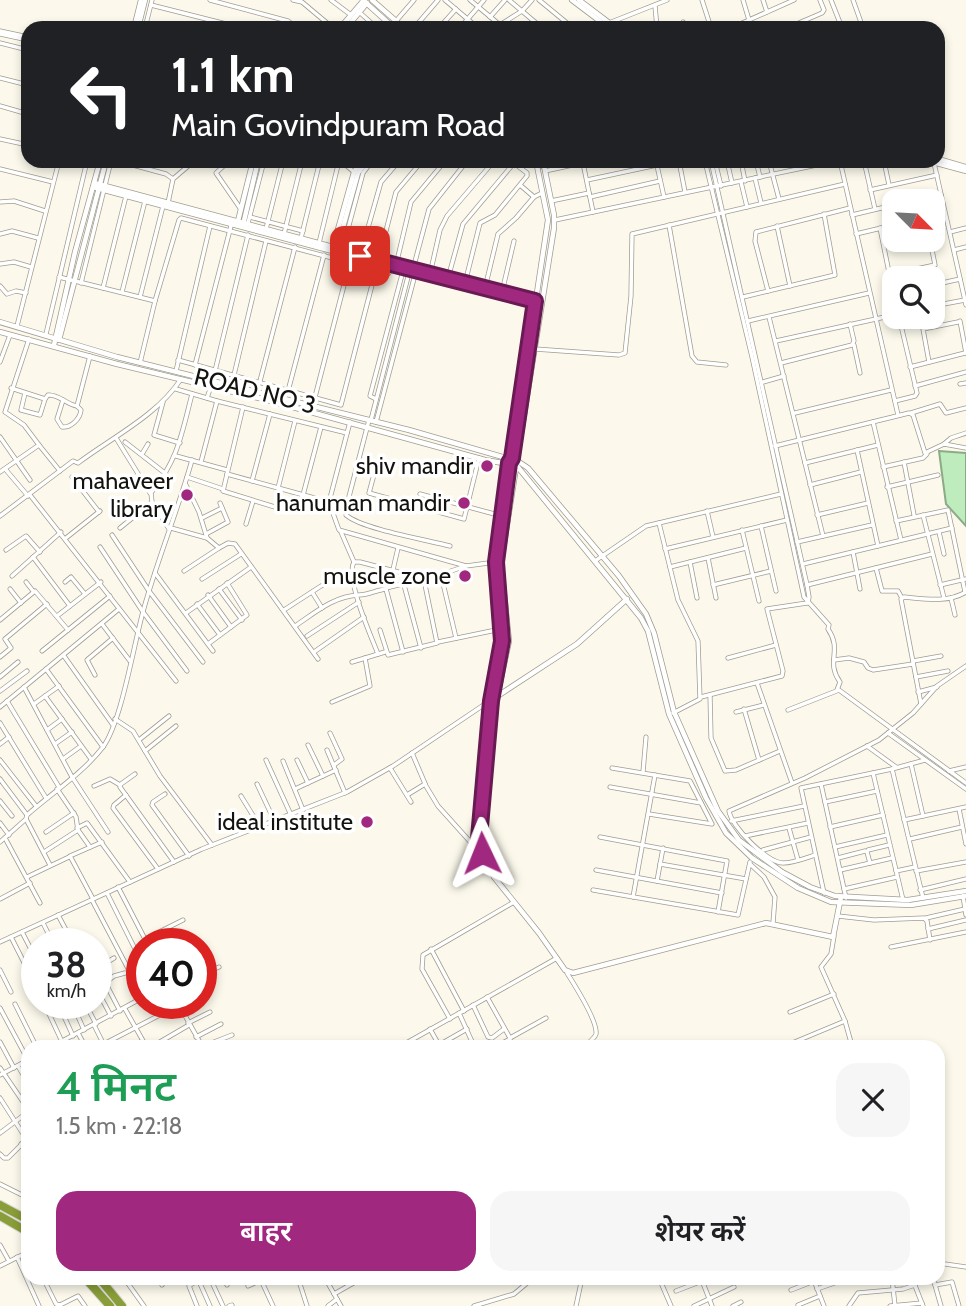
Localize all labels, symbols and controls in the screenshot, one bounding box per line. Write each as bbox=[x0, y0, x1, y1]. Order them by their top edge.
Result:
text: 1.1 km bbox=[171, 45, 295, 104]
icon: left bbox=[56, 49, 147, 140]
text: Main Govindpuram Road bbox=[171, 105, 505, 144]
north arrow bbox=[882, 189, 945, 252]
map controls bbox=[882, 189, 945, 329]
pin bbox=[330, 226, 390, 286]
icon: arrive bbox=[341, 237, 379, 275]
button: search bbox=[882, 266, 945, 329]
street label: ROAD NO 3 bbox=[191, 361, 319, 420]
place label: shiv mandir bbox=[356, 451, 473, 480]
marker: shiv mandir bbox=[479, 458, 495, 474]
place label: mahaveer library bbox=[73, 466, 173, 523]
marker: mahaveer library bbox=[179, 487, 195, 503]
place label: hanuman mandir bbox=[276, 488, 450, 517]
marker: hanuman mandir bbox=[456, 495, 472, 511]
place label: muscle zone bbox=[323, 561, 451, 590]
marker: muscle zone bbox=[457, 568, 473, 584]
place label: ideal institute bbox=[217, 807, 353, 836]
marker: ideal institute bbox=[359, 814, 375, 830]
position arrow bbox=[445, 816, 519, 890]
speed limit sign: 40 bbox=[126, 928, 217, 1019]
text: 38 bbox=[46, 943, 87, 986]
text: km/h bbox=[47, 980, 86, 1002]
text: 4 मिनट bbox=[56, 1060, 176, 1112]
button: close bbox=[836, 1063, 910, 1137]
text: 1.5 km · 22:18 bbox=[56, 1112, 183, 1140]
button: बाहर bbox=[56, 1191, 476, 1271]
button: शेयर करें bbox=[490, 1191, 910, 1271]

